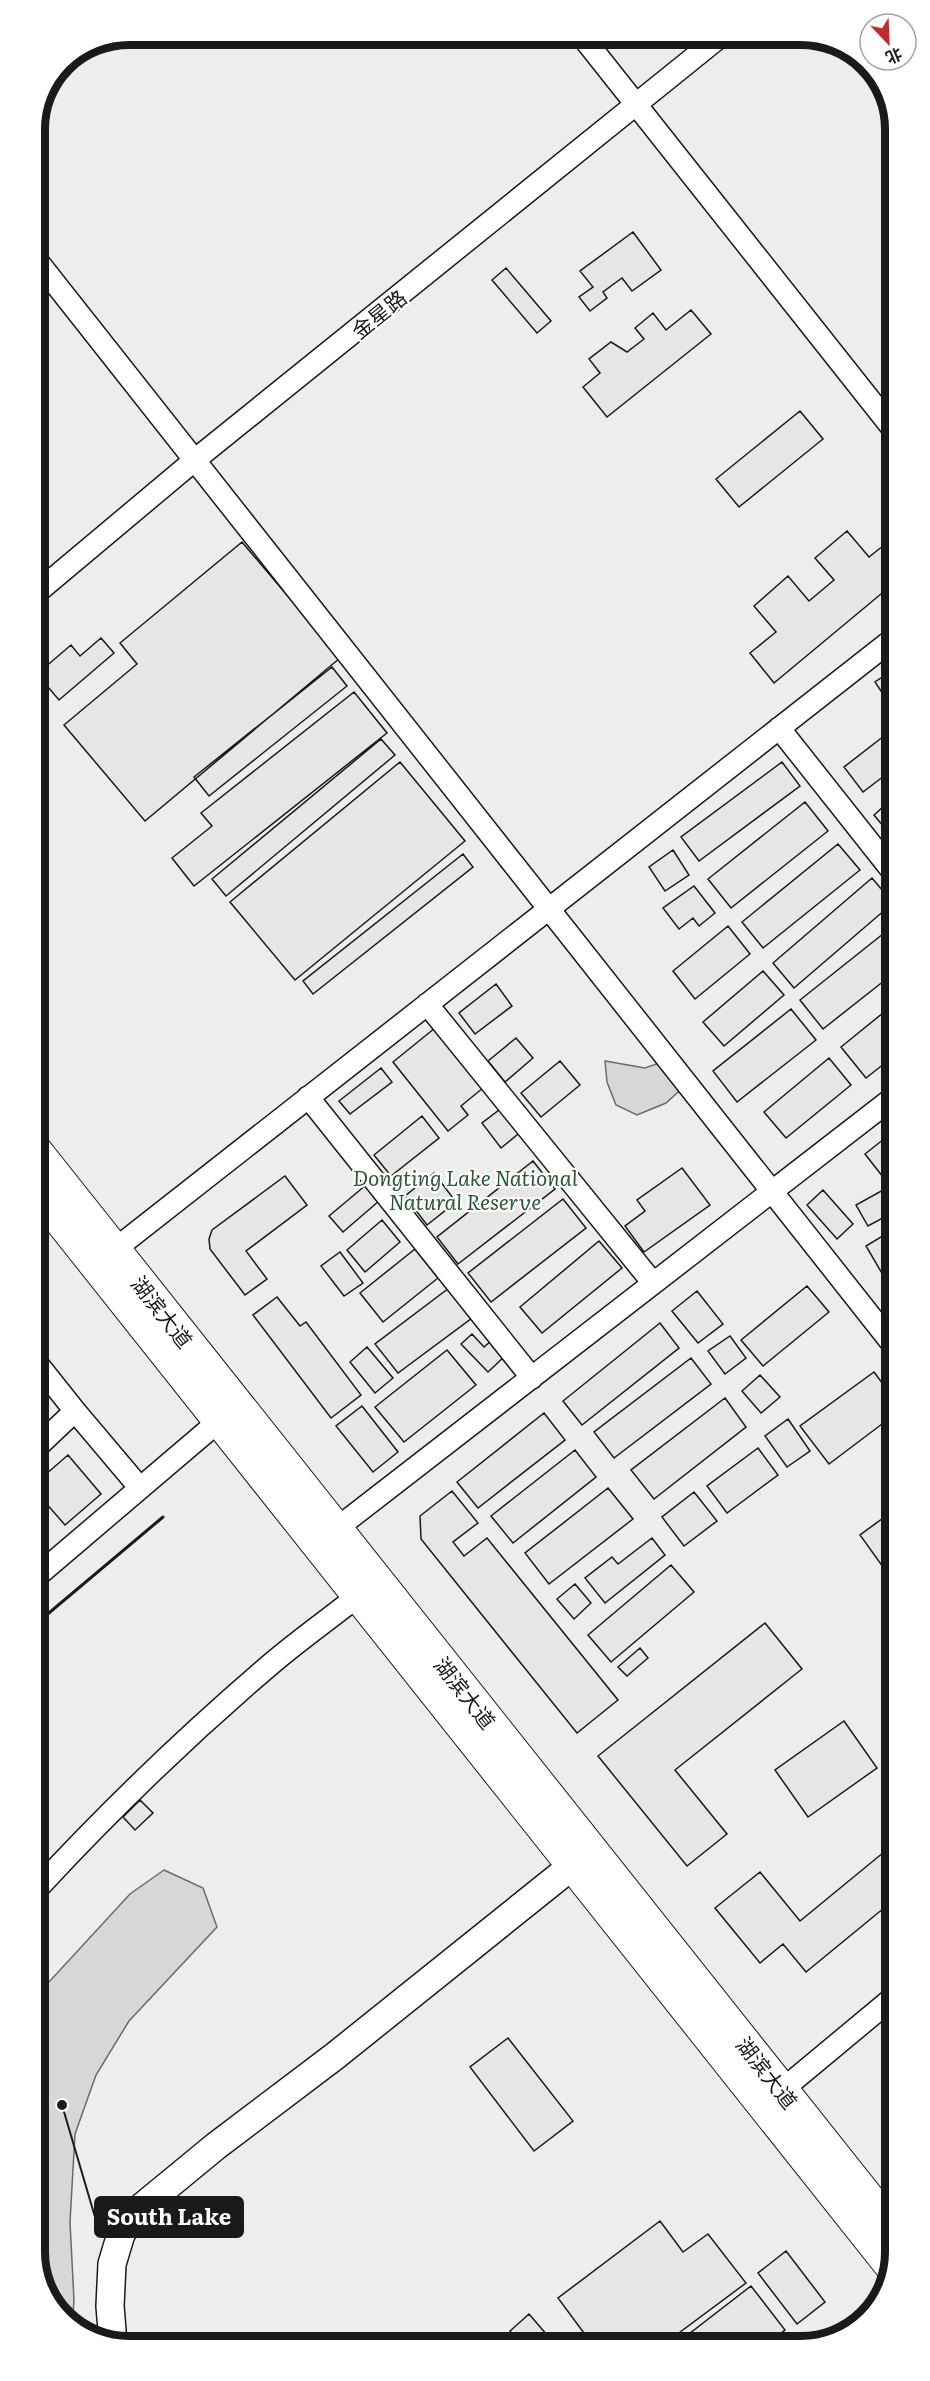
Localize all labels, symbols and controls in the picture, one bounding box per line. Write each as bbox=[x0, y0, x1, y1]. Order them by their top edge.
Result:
north arrow bbox=[858, 12, 918, 72]
text: 北 bbox=[882, 43, 906, 71]
street label: 金星路 bbox=[344, 281, 412, 345]
park label: Dongting Lake National Natural Reserve bbox=[352, 1161, 578, 1216]
street label: 湖滨大道 bbox=[125, 1268, 201, 1354]
street label: 湖滨大道 bbox=[428, 1649, 504, 1735]
street label: 湖滨大道 bbox=[730, 2029, 806, 2115]
callout: South Lake bbox=[95, 2197, 243, 2237]
text: South Lake bbox=[107, 2199, 231, 2232]

